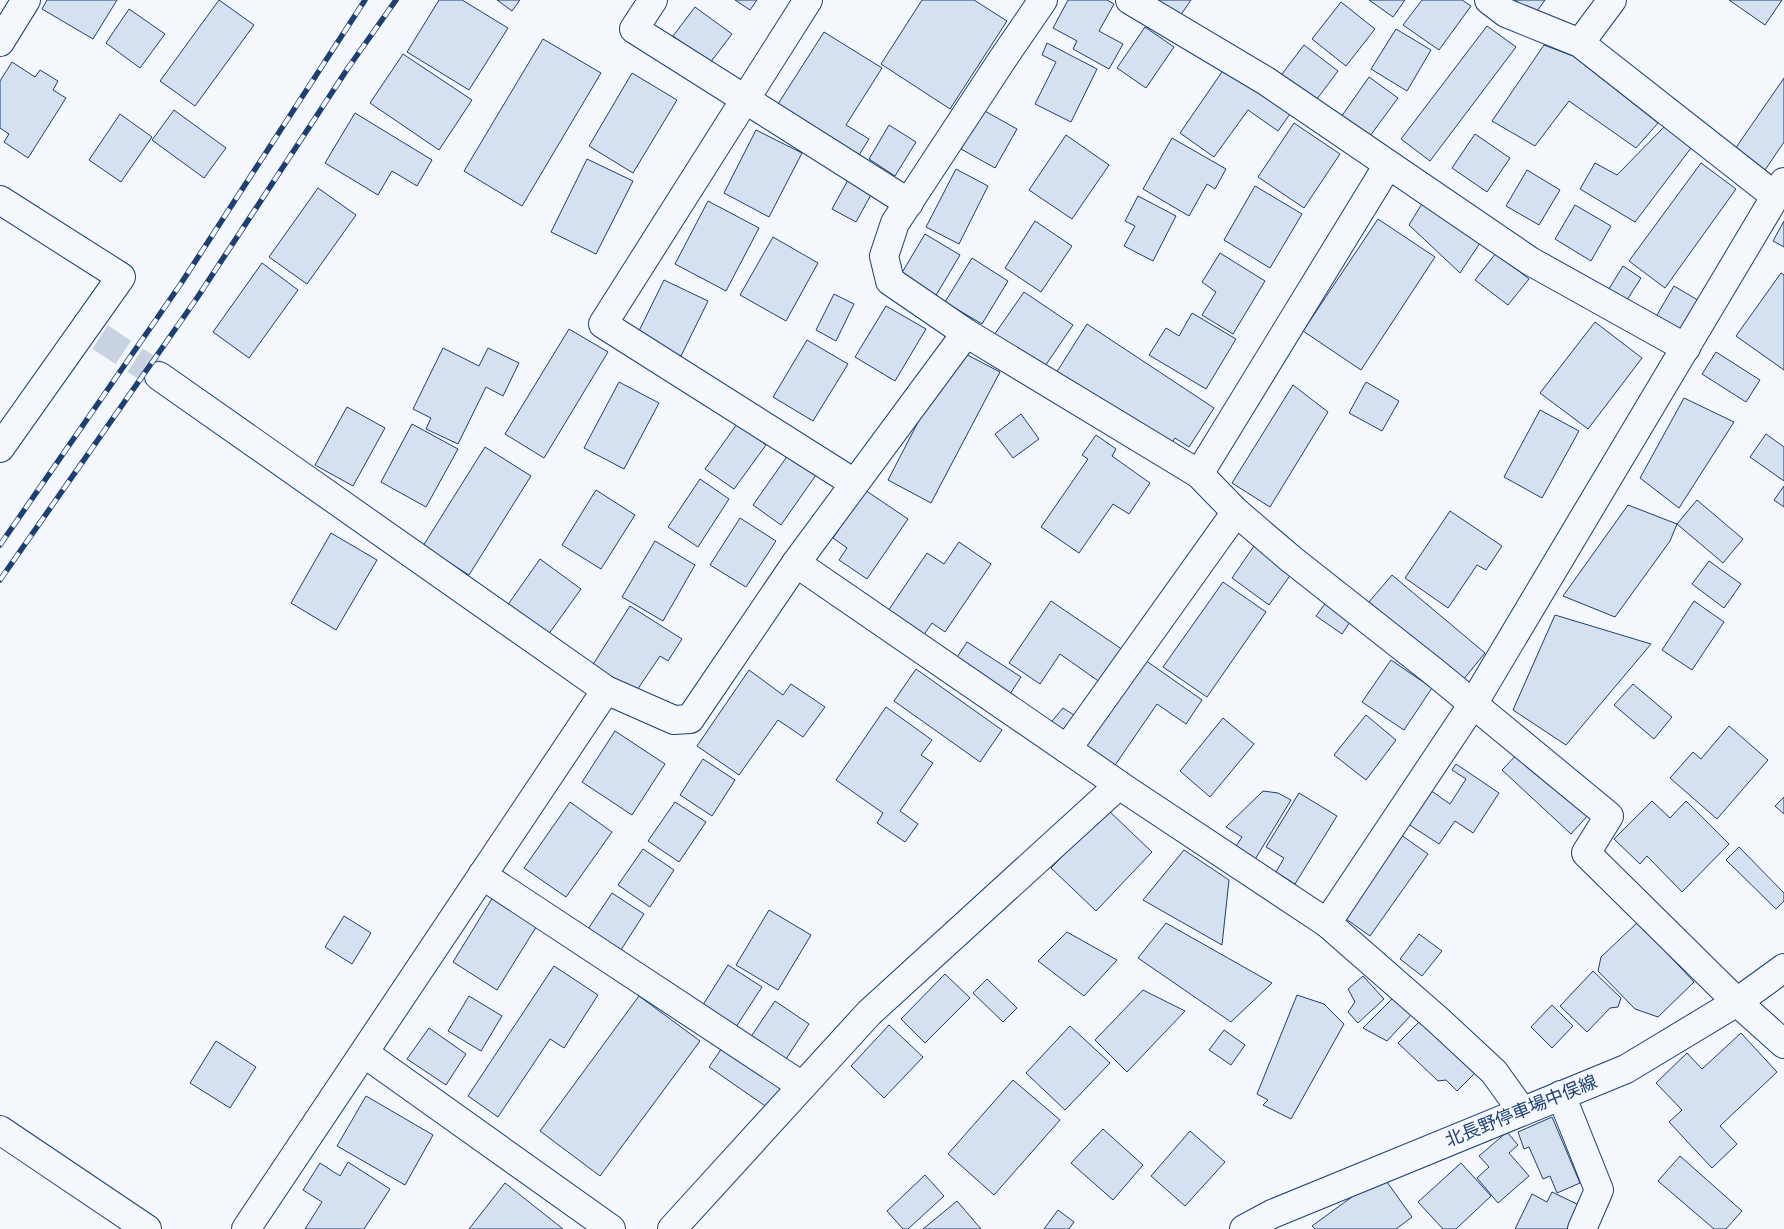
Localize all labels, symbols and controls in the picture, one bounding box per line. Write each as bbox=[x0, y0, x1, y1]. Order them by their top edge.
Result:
street label: 北長野停車場中俣線 bbox=[1442, 1070, 1600, 1152]

